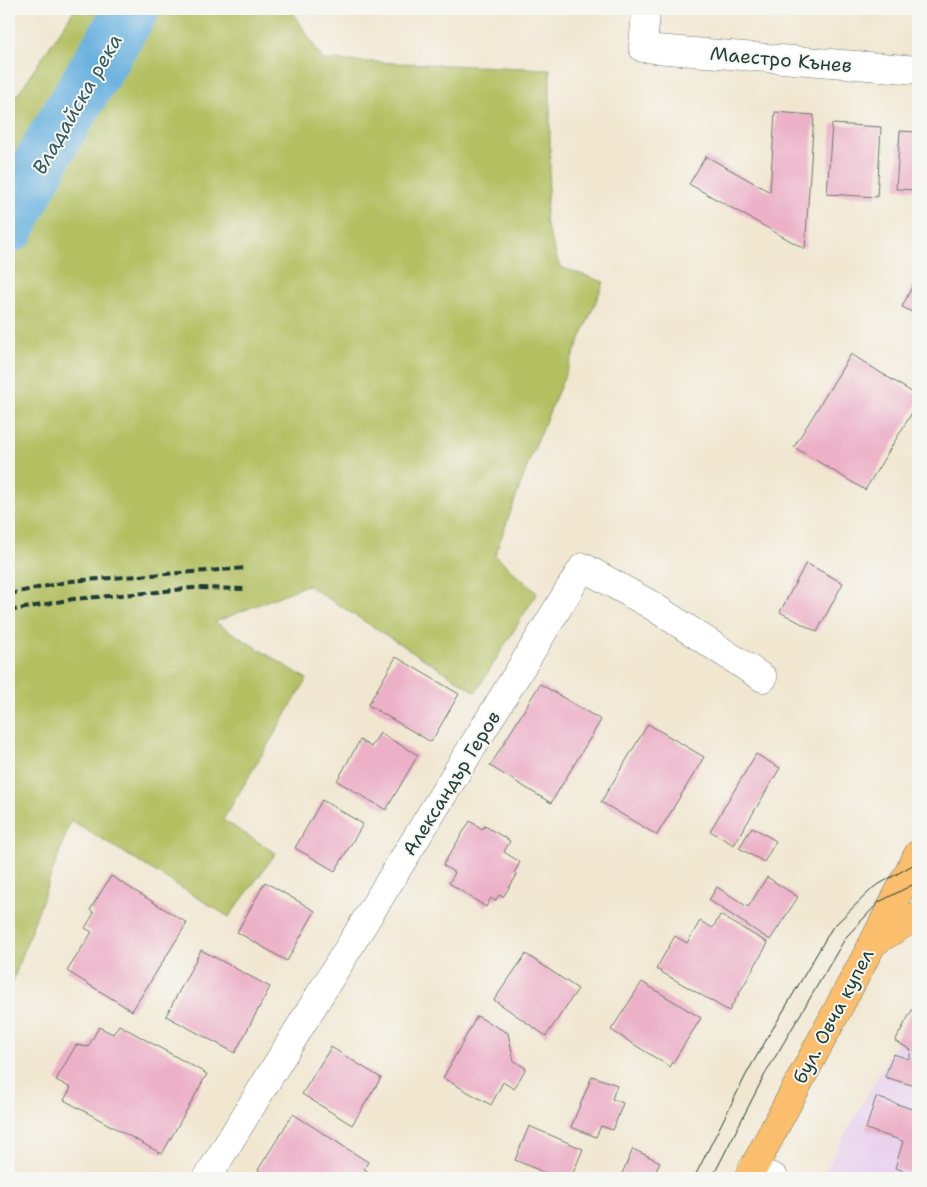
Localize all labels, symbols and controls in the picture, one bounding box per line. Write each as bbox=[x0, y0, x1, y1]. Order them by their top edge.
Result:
water label: Владайска река bbox=[26, 29, 128, 179]
street label: Маестро Кънев bbox=[709, 41, 853, 78]
street label: Александър Геров bbox=[397, 706, 506, 860]
street label: бул. Овча купел bbox=[787, 944, 880, 1088]

